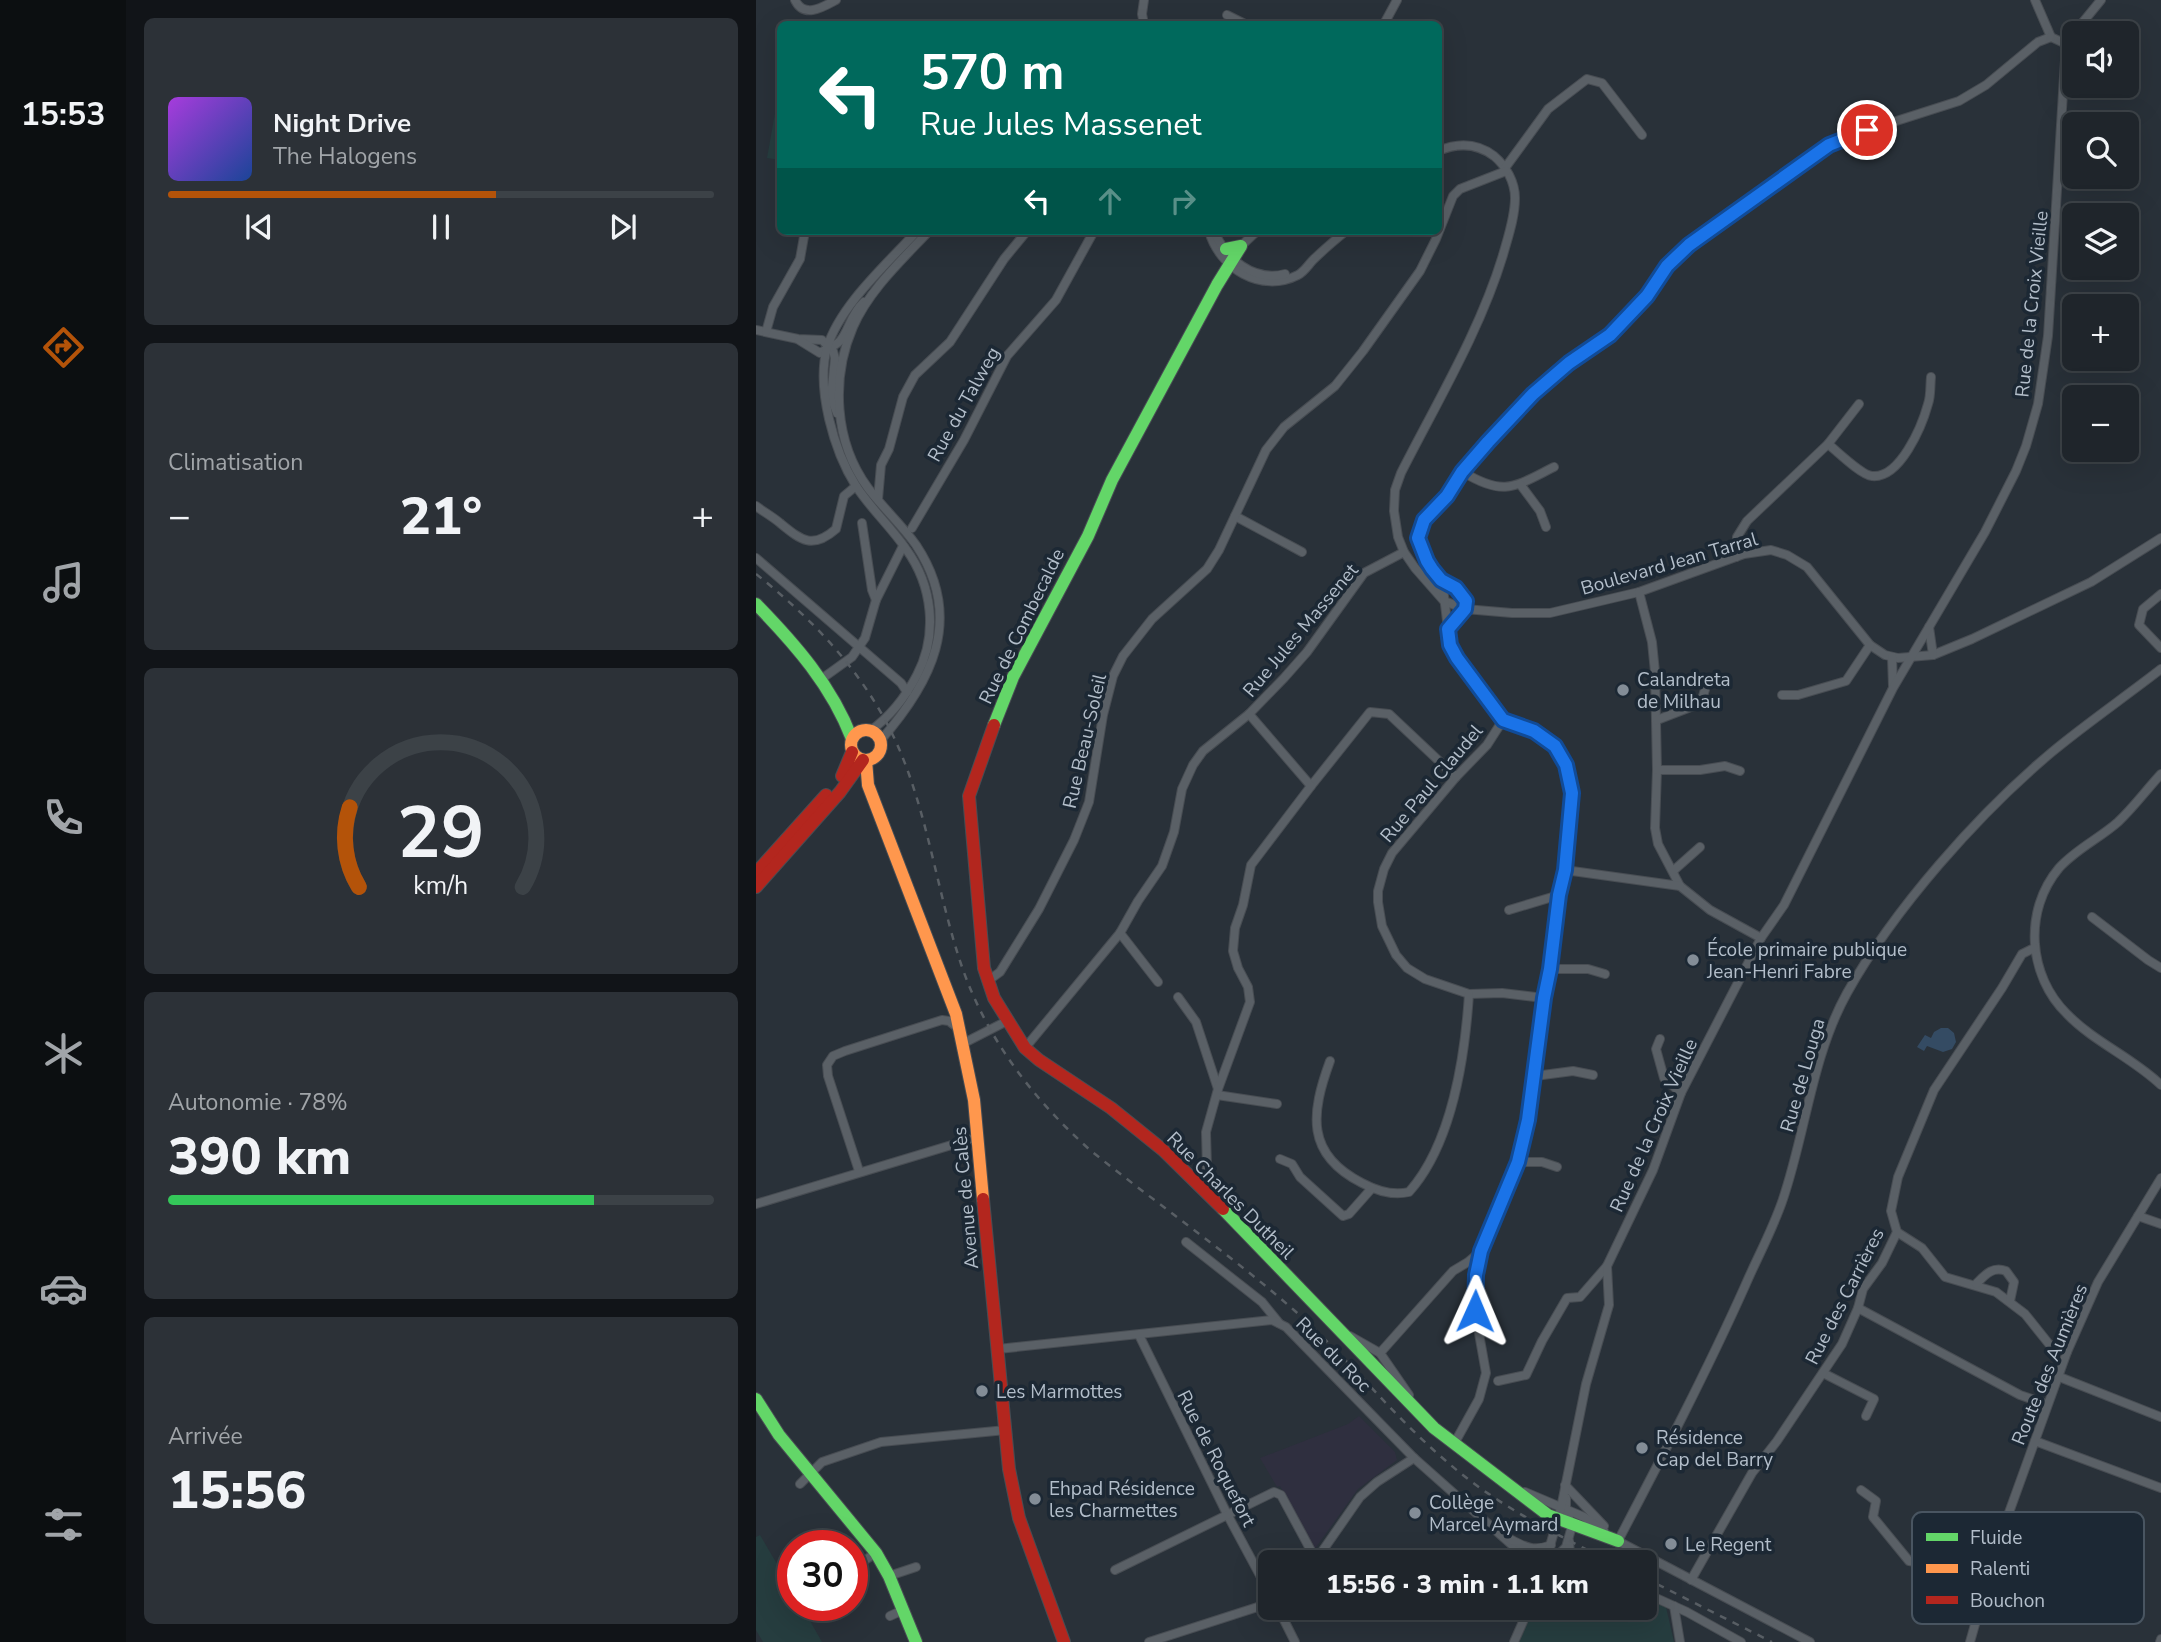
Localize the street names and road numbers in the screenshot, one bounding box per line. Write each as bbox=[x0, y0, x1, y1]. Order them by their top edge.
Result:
street label: Rue de la Croix Vieille bbox=[2009, 209, 2055, 399]
street label: Rue du Talweg bbox=[922, 342, 1006, 467]
street label: Boulevard Jean Tarral bbox=[1578, 526, 1761, 602]
street label: Rue de Combecalde bbox=[973, 544, 1071, 709]
street label: Rue Jules Massenet bbox=[1237, 558, 1365, 703]
street label: Rue Beau-Soleil bbox=[1057, 671, 1113, 811]
street label: Rue Paul Claudel bbox=[1375, 719, 1489, 848]
street label: Rue de Louga bbox=[1774, 1015, 1832, 1135]
street label: Rue de la Croix Vieille bbox=[1604, 1034, 1704, 1216]
street label: Avenue de Calès bbox=[947, 1126, 985, 1270]
street label: Rue Charles Dutheil bbox=[1161, 1126, 1300, 1266]
street label: Rue des Carrières bbox=[1799, 1224, 1891, 1369]
street label: Route des Aumières bbox=[2006, 1280, 2094, 1449]
street label: Rue du Roc bbox=[1290, 1311, 1377, 1398]
street label: Rue de Roquefort bbox=[1170, 1386, 1262, 1531]

